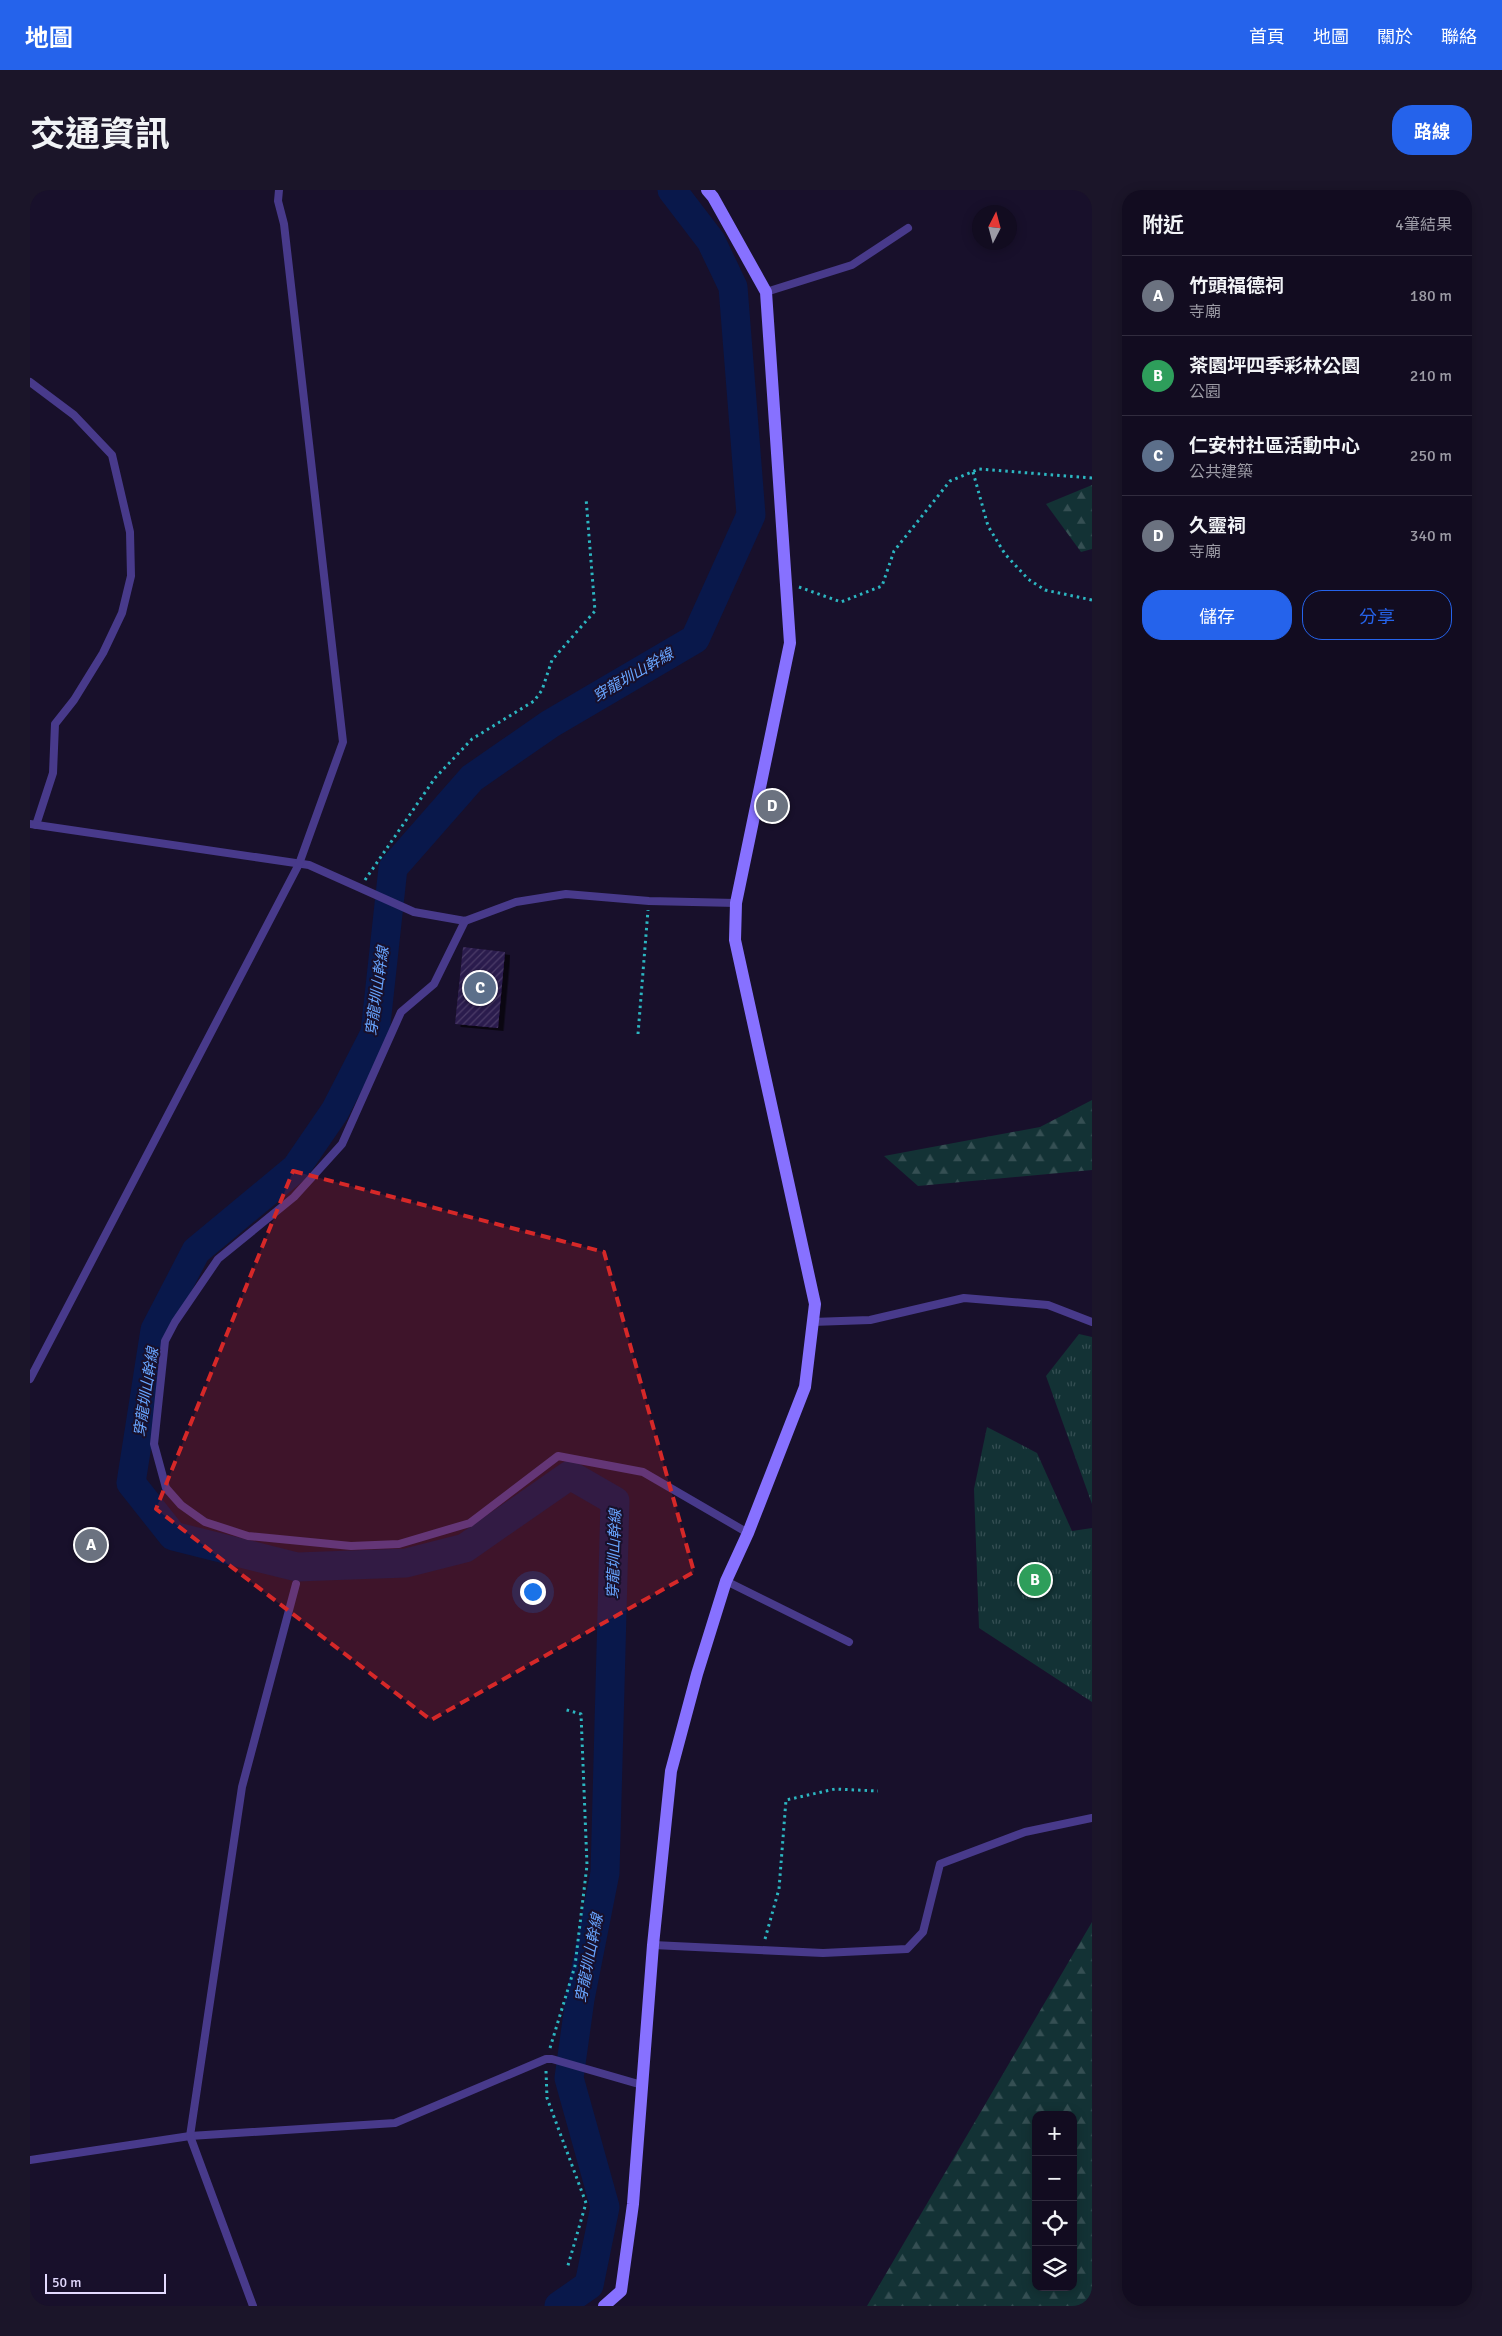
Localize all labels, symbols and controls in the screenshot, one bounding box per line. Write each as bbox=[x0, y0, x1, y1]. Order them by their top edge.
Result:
text: 地圖 bbox=[25, 23, 73, 53]
text: 首頁 bbox=[1249, 26, 1285, 48]
text: 地圖 bbox=[1313, 26, 1349, 48]
text: 關於 bbox=[1377, 26, 1413, 48]
text: 聯絡 bbox=[1441, 26, 1477, 48]
button: 路線 bbox=[1392, 105, 1472, 155]
text: 交通資訊 bbox=[30, 113, 170, 156]
north arrow bbox=[972, 205, 1017, 250]
text: 附近 bbox=[1142, 212, 1184, 238]
text: 4筆結果 bbox=[1395, 215, 1452, 235]
text: 竹頭福德祠 bbox=[1189, 274, 1284, 298]
text: A bbox=[1153, 286, 1163, 306]
text: 180 m bbox=[1410, 286, 1452, 306]
text: 寺廟 bbox=[1189, 302, 1221, 322]
text: 茶園坪四季彩林公園 bbox=[1189, 354, 1360, 378]
text: B bbox=[1153, 366, 1163, 386]
text: 210 m bbox=[1410, 366, 1452, 386]
text: 公園 bbox=[1189, 382, 1221, 402]
text: 仁安村社區活動中心 bbox=[1189, 434, 1360, 458]
text: C bbox=[1153, 446, 1163, 466]
text: 250 m bbox=[1410, 446, 1452, 466]
text: 公共建築 bbox=[1189, 462, 1253, 482]
text: 久靈祠 bbox=[1189, 514, 1246, 538]
text: D bbox=[1153, 526, 1163, 546]
text: 340 m bbox=[1410, 526, 1452, 546]
text: 寺廟 bbox=[1189, 542, 1221, 562]
button: 儲存 bbox=[1142, 590, 1292, 640]
button: 分享 bbox=[1302, 590, 1452, 640]
water label: 穿龍圳山幹線 bbox=[590, 644, 678, 705]
pin: D bbox=[756, 787, 788, 825]
water label: 穿龍圳山幹線 bbox=[362, 943, 392, 1037]
pin: C bbox=[464, 969, 496, 1007]
water label: 穿龍圳山幹線 bbox=[130, 1344, 162, 1438]
water label: 穿龍圳山幹線 bbox=[603, 1507, 625, 1599]
pin: A bbox=[75, 1526, 107, 1564]
pin: B bbox=[1019, 1561, 1051, 1599]
your location bbox=[520, 1579, 546, 1605]
water label: 穿龍圳山幹線 bbox=[572, 1910, 607, 2004]
map controls bbox=[1032, 2111, 1077, 2291]
button: + bbox=[1032, 2111, 1077, 2156]
button: − bbox=[1032, 2156, 1077, 2201]
button: locate bbox=[1032, 2201, 1077, 2246]
button: layers bbox=[1032, 2246, 1077, 2291]
scale bar bbox=[45, 2271, 166, 2294]
text: 50 m bbox=[52, 2274, 81, 2291]

